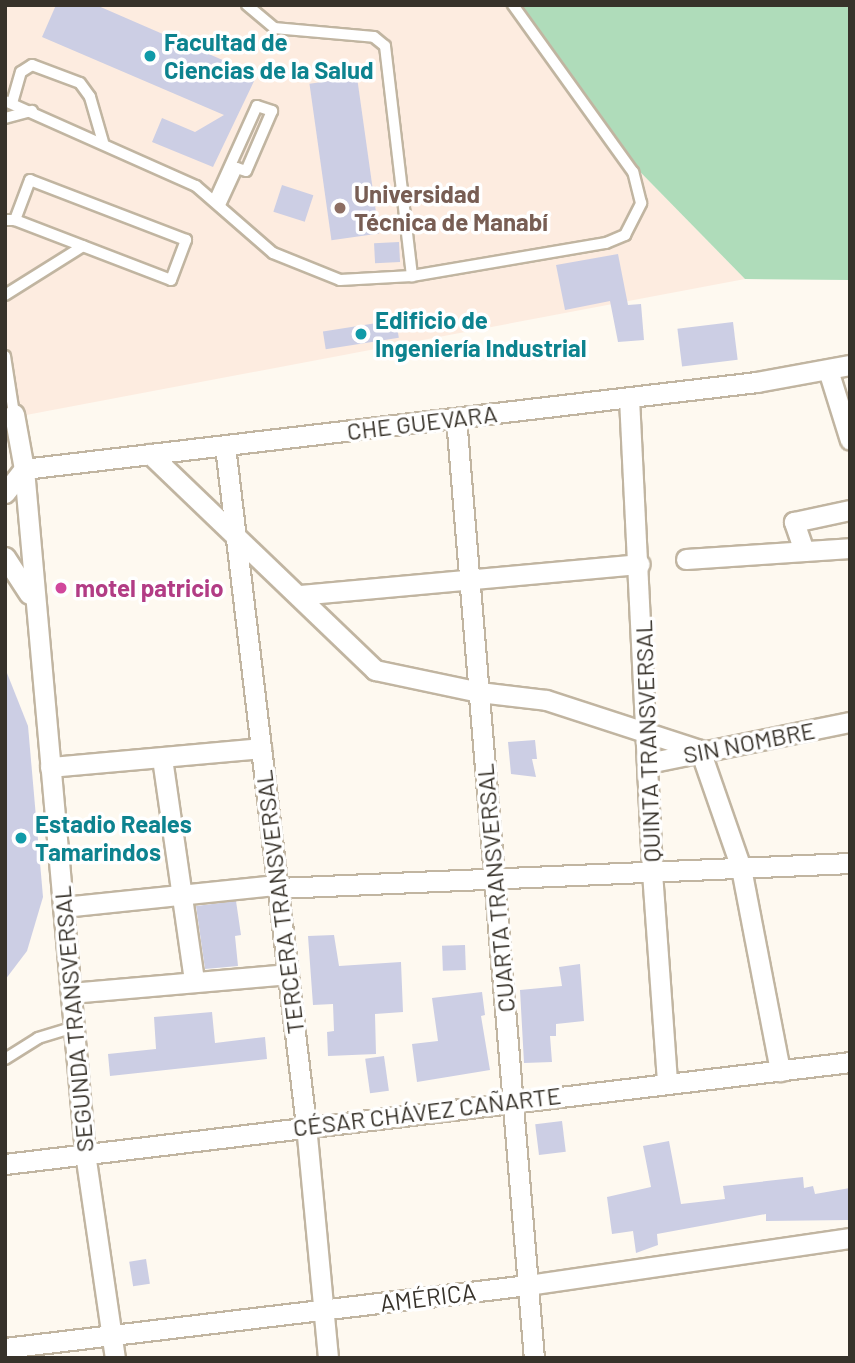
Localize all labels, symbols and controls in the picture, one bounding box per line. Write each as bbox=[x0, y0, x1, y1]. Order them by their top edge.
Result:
place label: Facultad de Ciencias de la Salud bbox=[164, 28, 374, 84]
marker: Facultad de Ciencias de la Salud bbox=[142, 48, 158, 64]
place label: Universidad Técnica de Manabí bbox=[354, 180, 548, 236]
marker: Universidad Técnica de Manabí bbox=[332, 200, 348, 216]
place label: Edificio de Ingeniería Industrial bbox=[375, 306, 587, 362]
marker: Edificio de Ingeniería Industrial bbox=[353, 326, 369, 342]
street label: CHE GUEVARA bbox=[345, 398, 499, 446]
place label: motel patricio bbox=[75, 574, 224, 602]
marker: motel patricio bbox=[53, 580, 69, 596]
street label: QUINTA TRANSVERSAL bbox=[628, 619, 666, 863]
street label: SIN NOMBRE bbox=[681, 715, 817, 769]
street label: CUARTA TRANSVERSAL bbox=[470, 762, 520, 1014]
street label: TERCERA TRANSVERSAL bbox=[249, 768, 309, 1036]
place label: Estadio Reales Tamarindos bbox=[35, 810, 192, 866]
marker: Estadio Reales Tamarindos bbox=[13, 830, 29, 846]
street label: SEGUNDA TRANSVERSAL bbox=[47, 885, 99, 1153]
street label: CÉSAR CHÁVEZ CAÑARTE bbox=[291, 1080, 563, 1142]
street label: AMÉRICA bbox=[378, 1277, 478, 1317]

